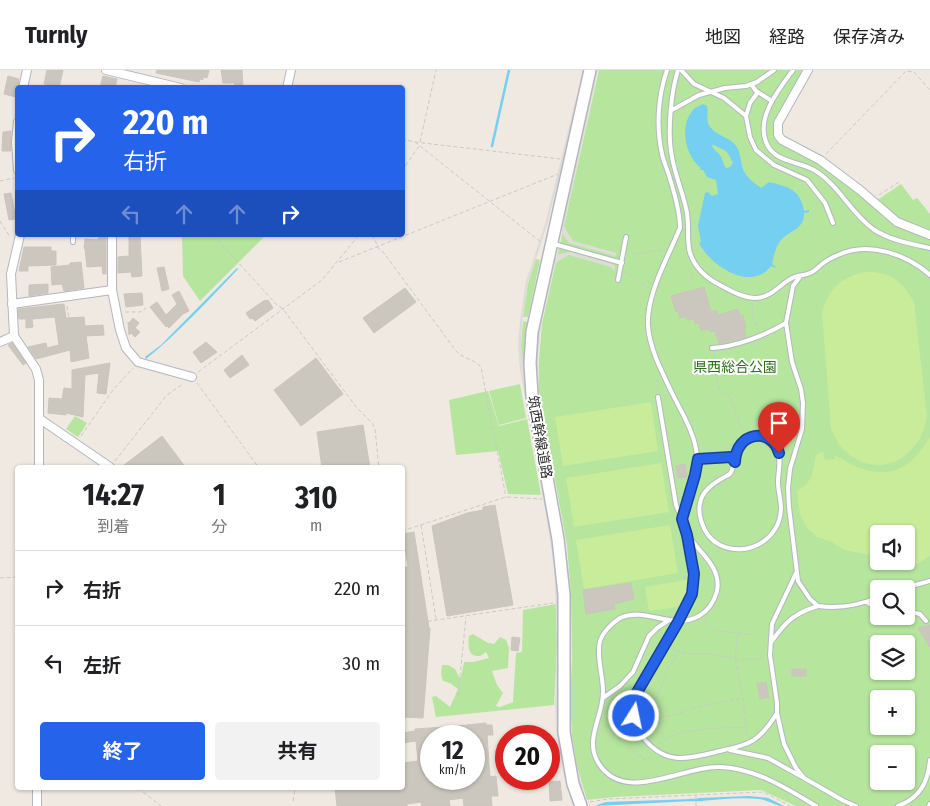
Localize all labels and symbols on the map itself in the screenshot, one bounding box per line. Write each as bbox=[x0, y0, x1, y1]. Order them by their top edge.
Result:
park label: 県西総合公園 bbox=[693, 359, 777, 376]
street label: 筑西幹線道路 bbox=[524, 394, 555, 480]
pin bbox=[758, 402, 800, 453]
position arrow bbox=[607, 689, 659, 741]
speed limit sign: 20 bbox=[495, 725, 560, 790]

